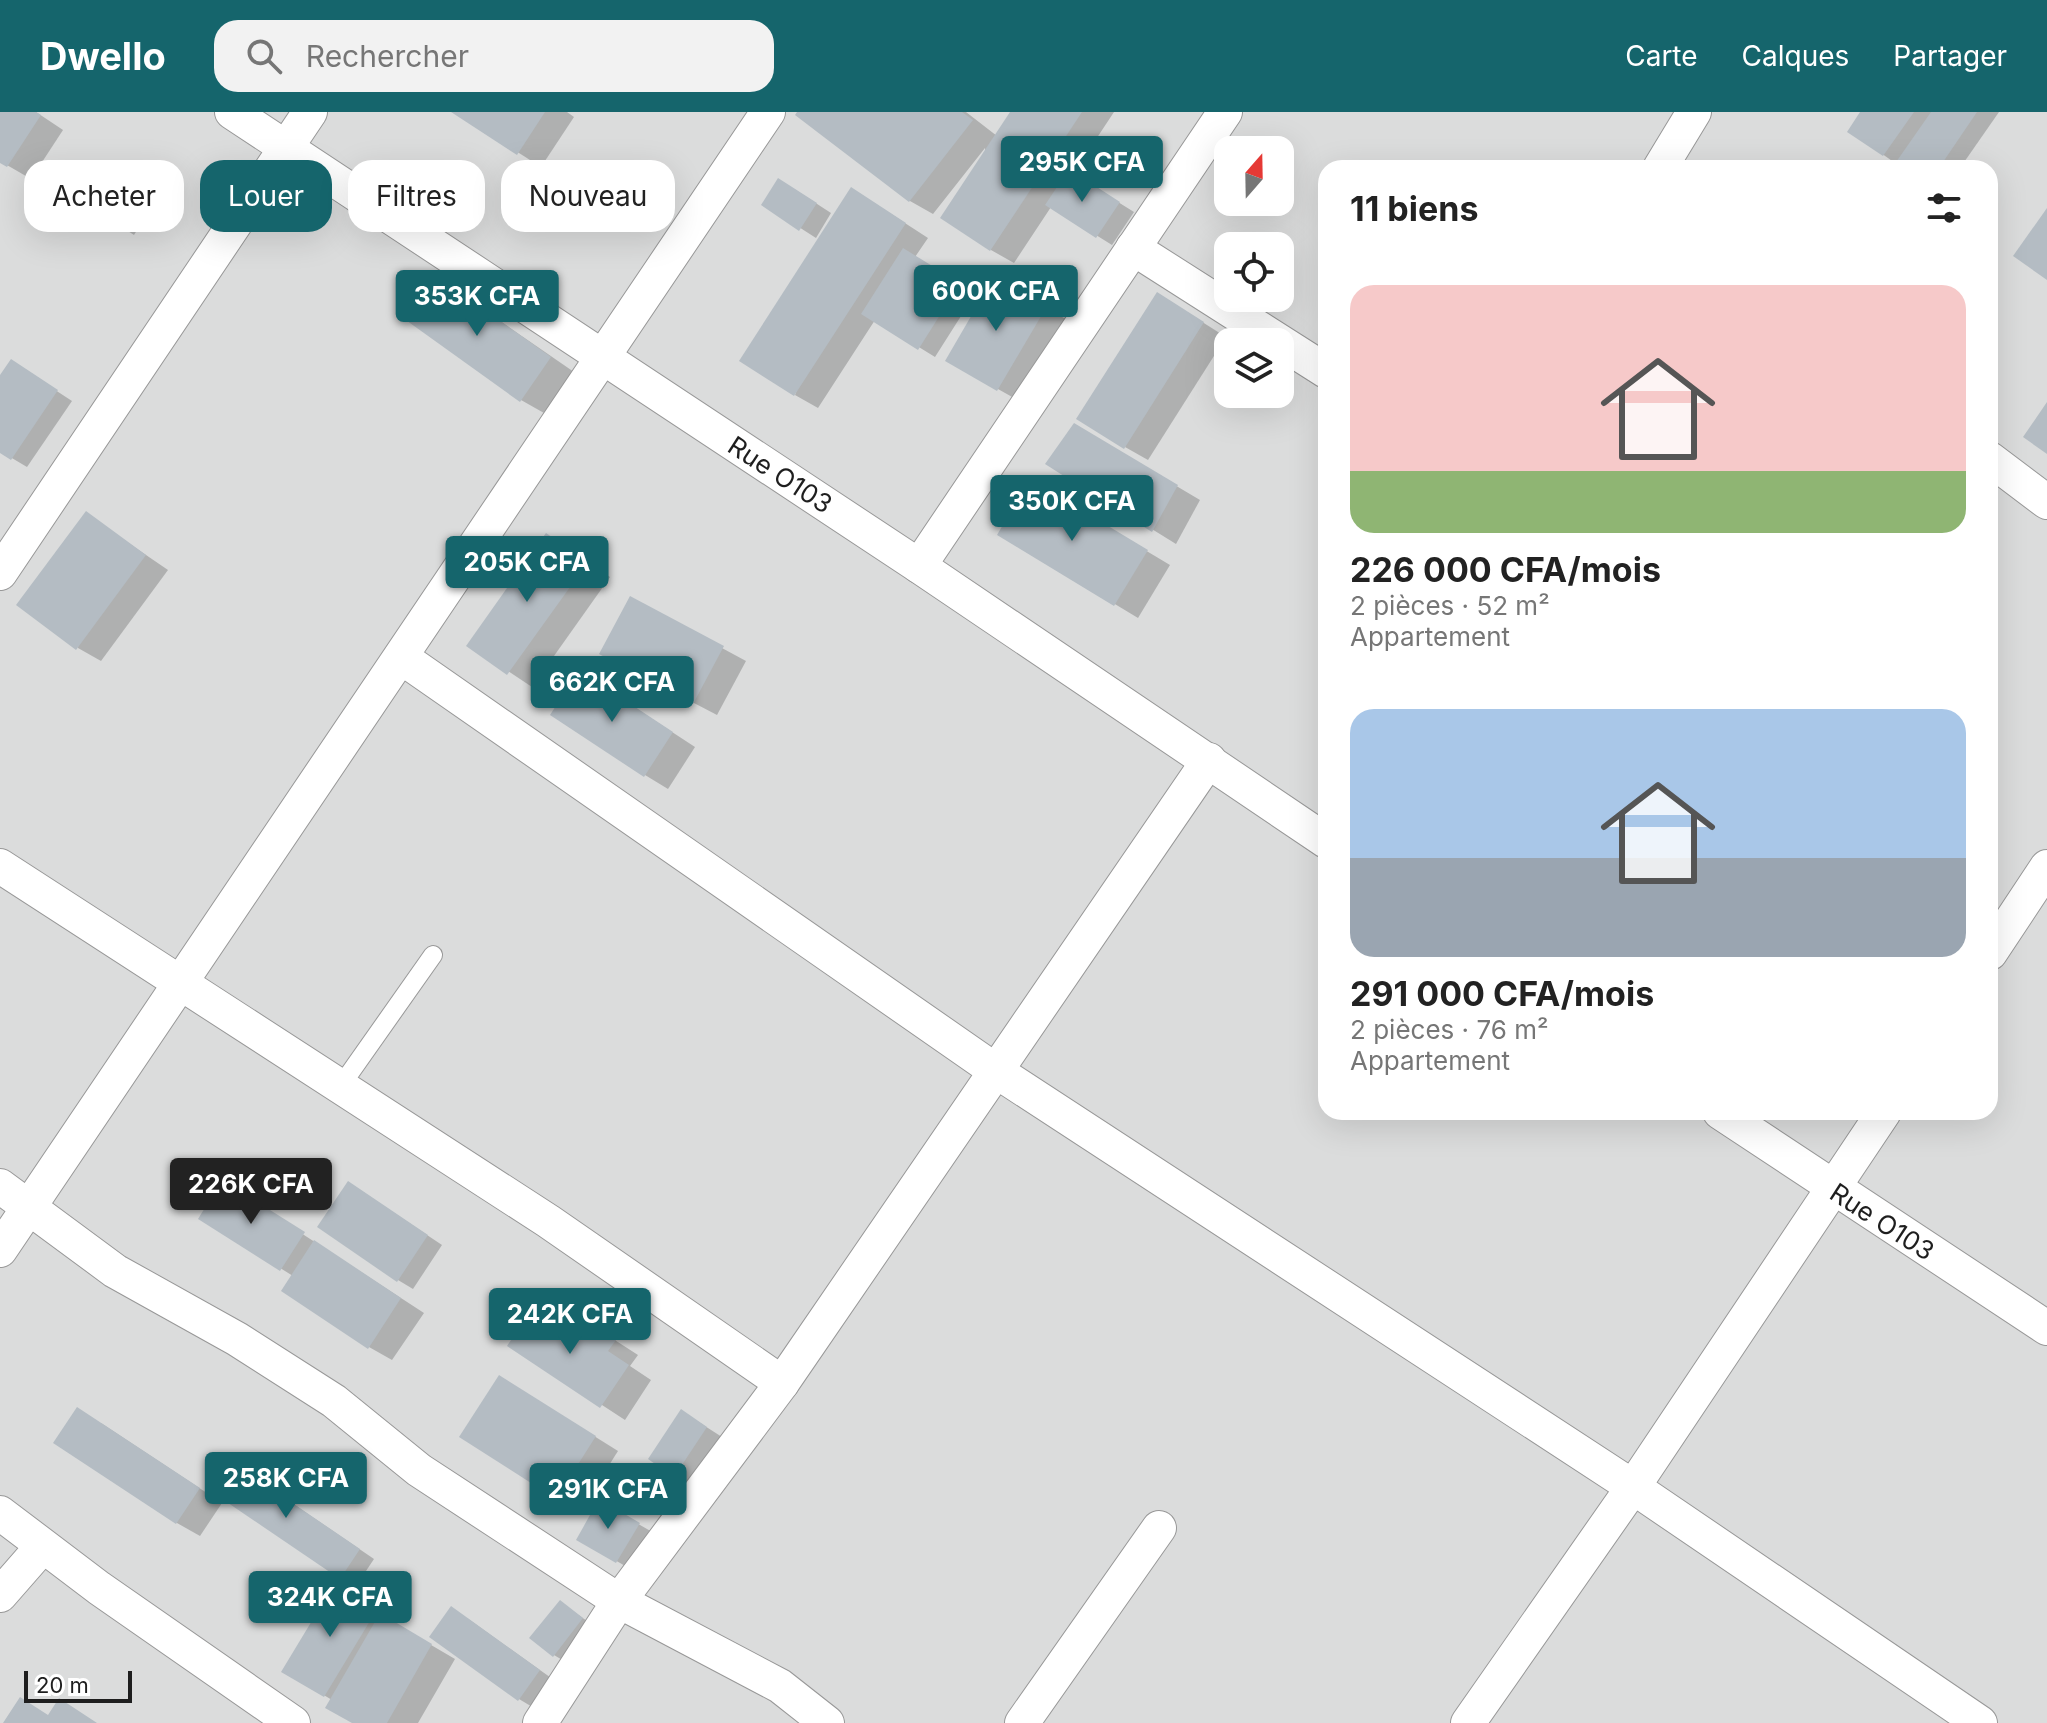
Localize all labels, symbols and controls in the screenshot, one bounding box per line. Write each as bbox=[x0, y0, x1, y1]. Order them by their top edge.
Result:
search box bbox=[214, 20, 774, 92]
text: Dwello bbox=[40, 33, 166, 79]
icon: search bbox=[242, 34, 286, 78]
text: Rechercher bbox=[306, 38, 469, 74]
text: Carte bbox=[1625, 39, 1698, 73]
text: Calques bbox=[1742, 39, 1849, 73]
text: Partager bbox=[1893, 39, 2007, 73]
pin: 295K CFA bbox=[999, 136, 1165, 204]
north arrow bbox=[1214, 136, 1294, 216]
map controls bbox=[1214, 136, 1294, 408]
text: 295K CFA bbox=[1019, 146, 1145, 177]
chip: Acheter bbox=[24, 160, 184, 232]
chip: Louer bbox=[200, 160, 332, 232]
chip: Filtres bbox=[348, 160, 485, 232]
chip: Nouveau bbox=[501, 160, 675, 232]
icon: filters bbox=[1922, 186, 1966, 230]
text: 11 biens bbox=[1350, 188, 1478, 229]
button: locate bbox=[1214, 232, 1294, 312]
pin: 600K CFA bbox=[913, 265, 1079, 333]
pin: 353K CFA bbox=[394, 270, 560, 338]
text: 600K CFA bbox=[932, 275, 1060, 306]
text: 353K CFA bbox=[414, 280, 540, 311]
button: layers bbox=[1214, 328, 1294, 408]
icon: home bbox=[1586, 337, 1730, 481]
street label: Rue O103 bbox=[723, 430, 838, 520]
pin: 350K CFA bbox=[989, 475, 1155, 543]
text: 350K CFA bbox=[1008, 485, 1136, 516]
pin: 205K CFA bbox=[444, 536, 610, 604]
text: 205K CFA bbox=[464, 546, 590, 577]
text: 226 000 CFA/mois bbox=[1350, 549, 1661, 590]
text: 2 pièces · 52 m² bbox=[1350, 590, 1550, 621]
text: Appartement bbox=[1350, 621, 1510, 652]
pin: 662K CFA bbox=[529, 656, 695, 724]
text: 662K CFA bbox=[549, 666, 675, 697]
icon: home bbox=[1586, 761, 1730, 905]
text: 291 000 CFA/mois bbox=[1350, 973, 1654, 1014]
text: 2 pièces · 76 m² bbox=[1350, 1014, 1548, 1045]
text: Appartement bbox=[1350, 1045, 1510, 1076]
pin: 226K CFA bbox=[168, 1158, 334, 1226]
text: 226K CFA bbox=[188, 1168, 314, 1199]
street label: Rue O103 bbox=[1825, 1177, 1940, 1267]
pin: 242K CFA bbox=[487, 1288, 653, 1356]
text: 242K CFA bbox=[507, 1298, 633, 1329]
pin: 258K CFA bbox=[203, 1452, 369, 1520]
text: 258K CFA bbox=[223, 1462, 349, 1493]
pin: 291K CFA bbox=[525, 1463, 691, 1531]
text: 291K CFA bbox=[548, 1473, 668, 1504]
pin: 324K CFA bbox=[247, 1571, 413, 1639]
text: 324K CFA bbox=[267, 1581, 393, 1612]
scale bar bbox=[24, 1667, 132, 1703]
text: 20 m bbox=[36, 1672, 89, 1698]

